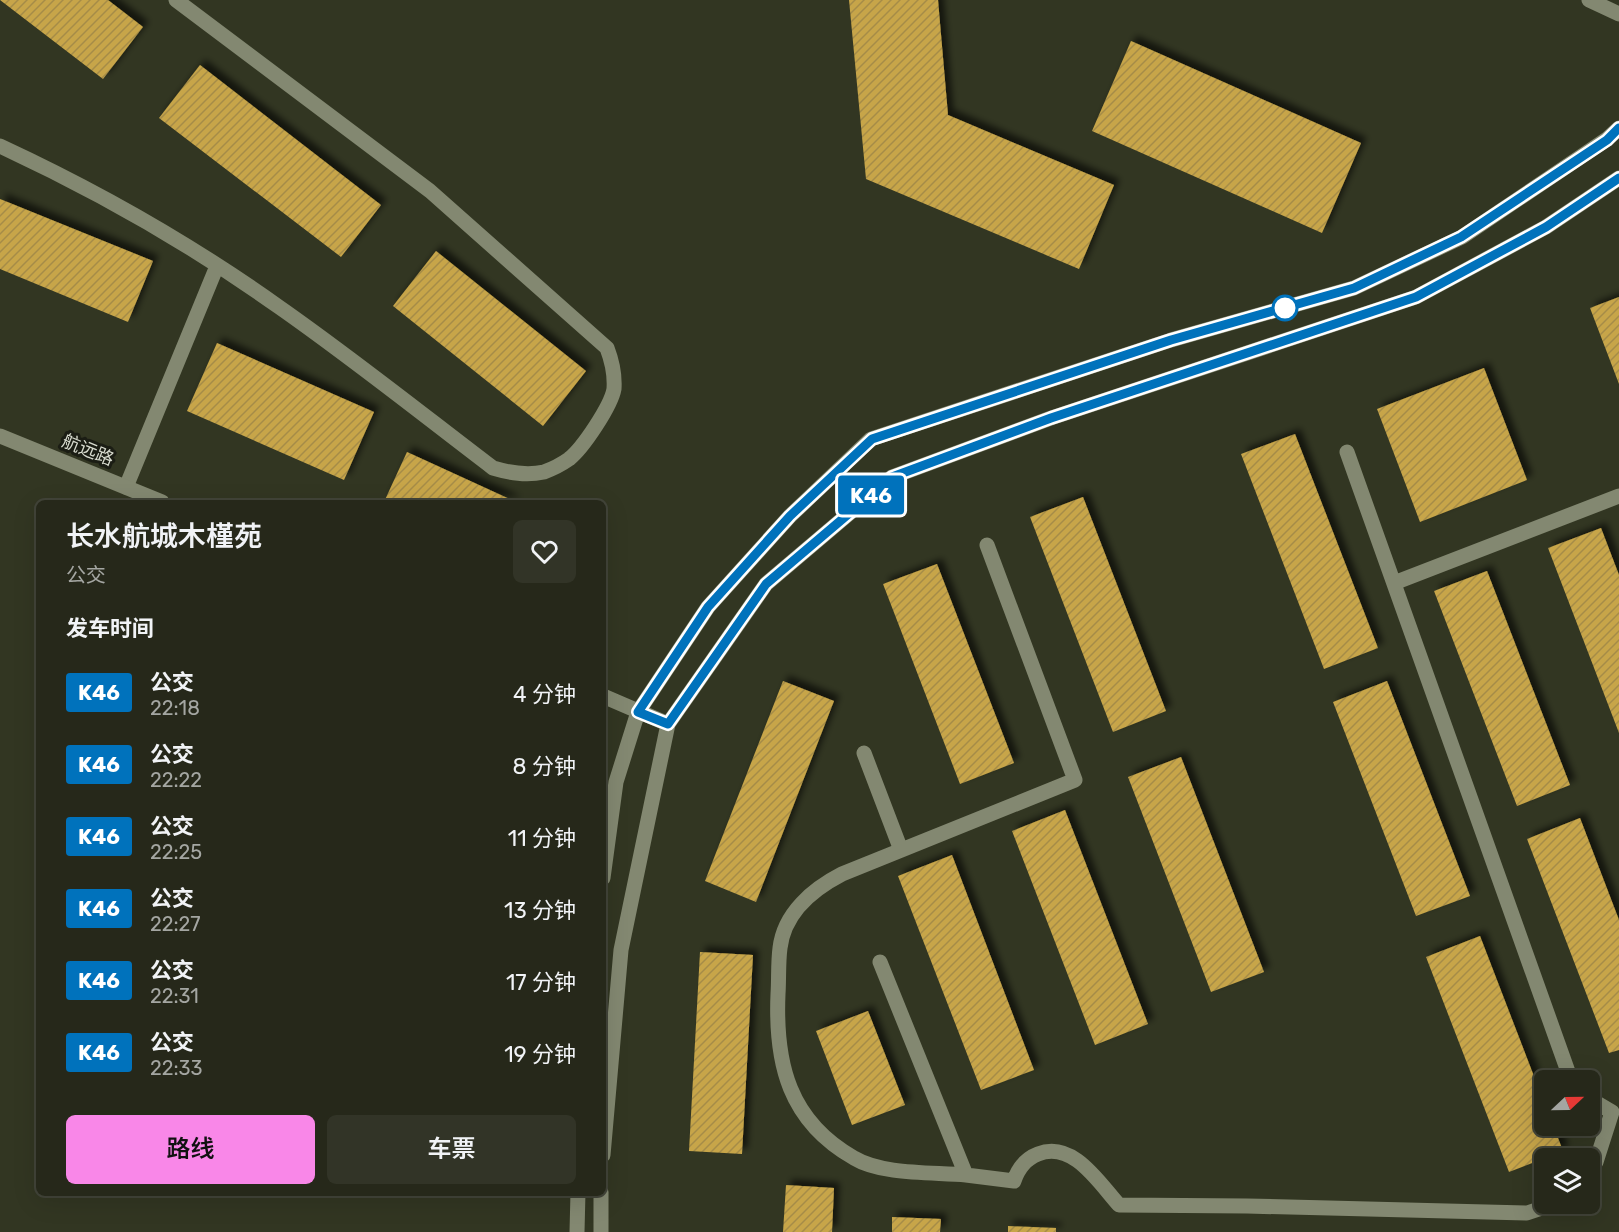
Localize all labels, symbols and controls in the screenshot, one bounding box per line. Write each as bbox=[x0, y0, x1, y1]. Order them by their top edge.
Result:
unlabelled marker bbox=[1272, 295, 1298, 321]
street label: 航远路 bbox=[59, 430, 117, 470]
line badge: K46 bbox=[836, 476, 906, 514]
text: K46 bbox=[850, 483, 892, 508]
text: 长水航城木槿苑 bbox=[66, 520, 262, 553]
button: heart bbox=[513, 520, 576, 583]
text: 公交 bbox=[66, 563, 106, 587]
text: 发车时间 bbox=[66, 615, 154, 642]
text: 公交 bbox=[150, 669, 194, 696]
text: K46 bbox=[78, 680, 120, 705]
text: 4 分钟 bbox=[513, 681, 576, 708]
text: 22:18 bbox=[150, 696, 200, 720]
text: 公交 bbox=[150, 741, 194, 768]
text: K46 bbox=[78, 752, 120, 777]
text: 8 分钟 bbox=[513, 753, 576, 780]
text: 22:22 bbox=[150, 768, 202, 792]
text: 公交 bbox=[150, 813, 194, 840]
text: K46 bbox=[78, 824, 120, 849]
text: 11 分钟 bbox=[508, 825, 576, 852]
text: 22:25 bbox=[150, 840, 202, 864]
text: 公交 bbox=[150, 885, 194, 912]
text: K46 bbox=[78, 896, 120, 921]
text: 13 分钟 bbox=[504, 897, 576, 924]
text: 22:27 bbox=[150, 912, 201, 936]
text: 公交 bbox=[150, 957, 194, 984]
text: K46 bbox=[78, 968, 120, 993]
text: 17 分钟 bbox=[506, 969, 576, 996]
text: 22:31 bbox=[150, 984, 199, 1008]
text: 公交 bbox=[150, 1029, 194, 1056]
text: K46 bbox=[78, 1040, 120, 1065]
text: 19 分钟 bbox=[504, 1041, 576, 1068]
text: 22:33 bbox=[150, 1056, 203, 1080]
north arrow bbox=[1534, 1070, 1600, 1136]
map controls bbox=[1534, 1070, 1600, 1214]
button: 路线 bbox=[66, 1115, 315, 1184]
button: 车票 bbox=[327, 1115, 576, 1184]
button: layers bbox=[1534, 1148, 1600, 1214]

